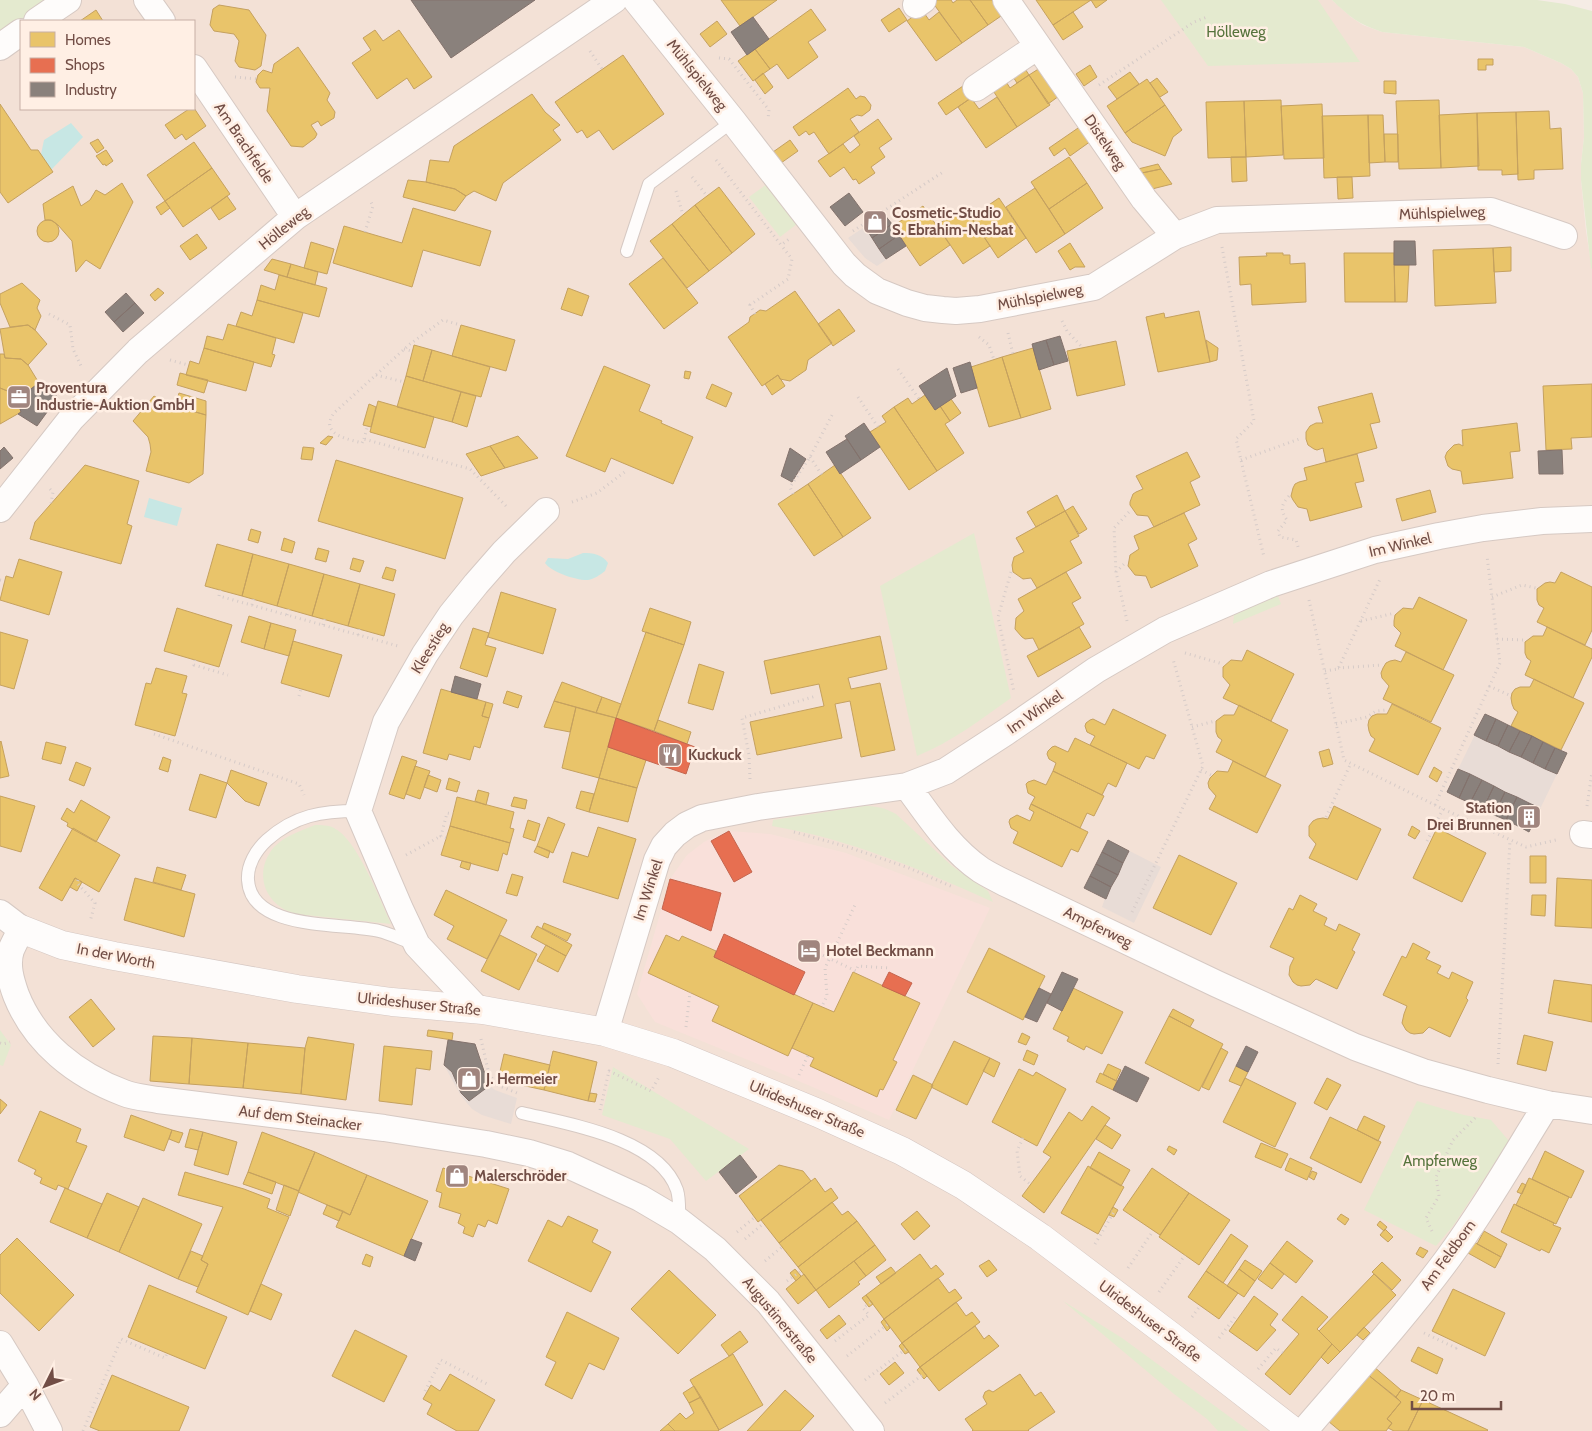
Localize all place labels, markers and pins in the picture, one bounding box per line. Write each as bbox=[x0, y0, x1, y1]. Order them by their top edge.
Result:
place label: Cosmetic-Studio S. Ebrahim-Nesbat bbox=[892, 204, 1014, 239]
shop icon: Cosmetic-Studio S. Ebrahim-Nesbat bbox=[862, 209, 888, 235]
place label: Proventura Industrie-Auktion GmbH bbox=[36, 379, 195, 414]
office icon: Proventura Industrie-Auktion GmbH bbox=[6, 384, 32, 410]
restaurant icon: Kuckuck bbox=[657, 742, 683, 768]
place label: Kuckuck bbox=[688, 746, 742, 764]
place label: Station Drei Brunnen bbox=[1427, 799, 1512, 834]
building icon: Station Drei Brunnen bbox=[1516, 804, 1542, 830]
hotel icon: Hotel Beckmann bbox=[796, 938, 822, 964]
place label: Hotel Beckmann bbox=[826, 942, 934, 960]
shop icon: J. Hermeier bbox=[456, 1066, 482, 1092]
place label: J. Hermeier bbox=[485, 1070, 557, 1088]
shop icon: Malerschröder bbox=[444, 1163, 470, 1189]
place label: Malerschröder bbox=[474, 1167, 567, 1185]

